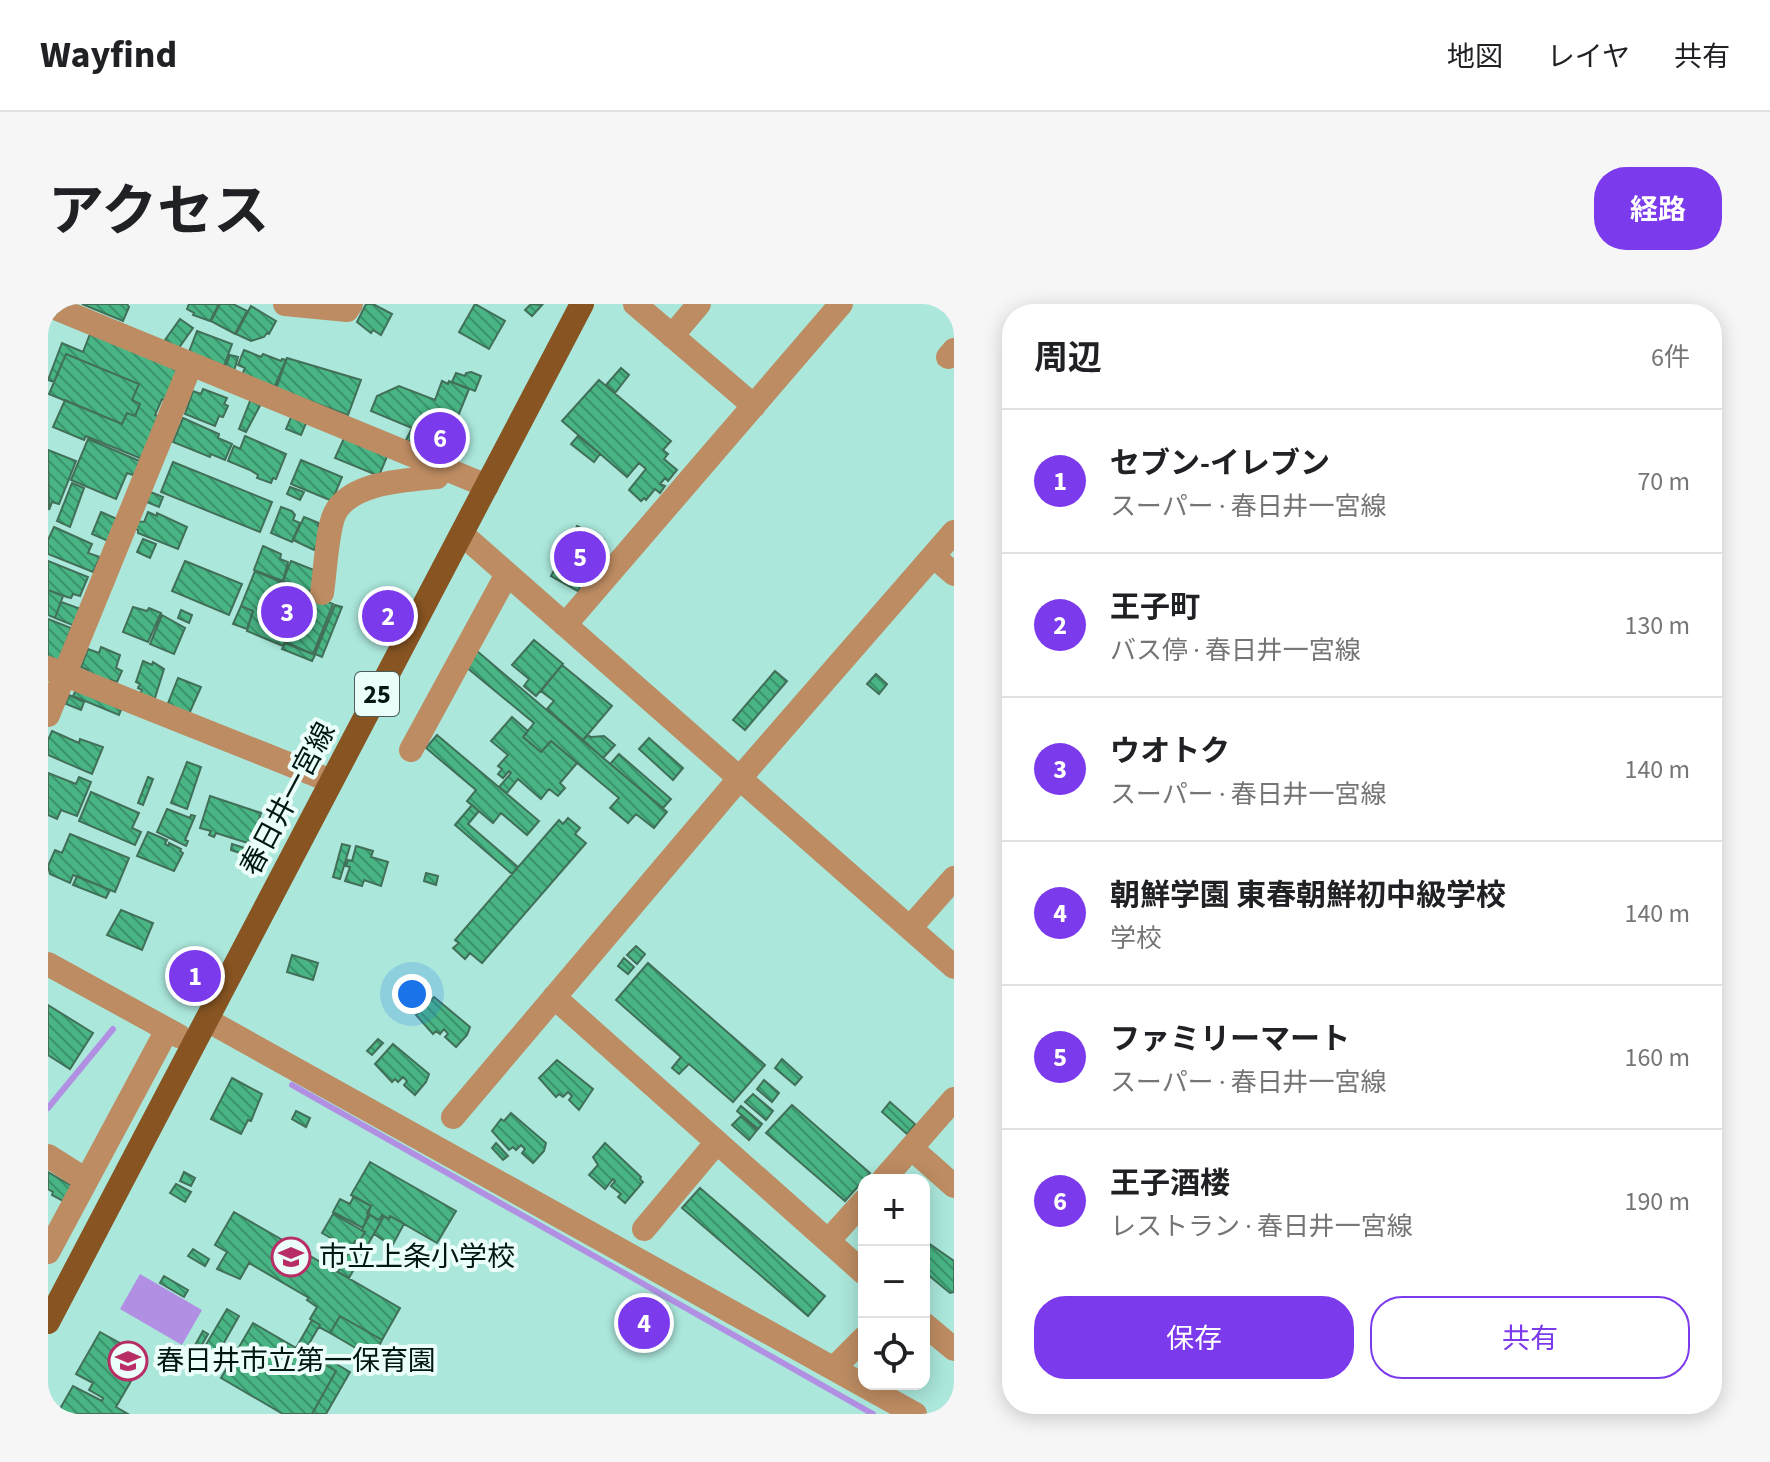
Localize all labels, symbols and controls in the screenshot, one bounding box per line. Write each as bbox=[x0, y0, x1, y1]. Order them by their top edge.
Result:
text: Wayfind bbox=[40, 28, 177, 82]
text: 地図 bbox=[1447, 37, 1503, 77]
text: レイヤ bbox=[1547, 37, 1630, 77]
text: 共有 bbox=[1674, 37, 1730, 77]
button: 経路 bbox=[1594, 167, 1722, 250]
text: アクセス bbox=[48, 173, 269, 252]
text: 周辺 bbox=[1034, 334, 1102, 383]
text: 6件 bbox=[1651, 339, 1690, 376]
pin: 6 bbox=[414, 408, 466, 468]
text: セブン-イレブン bbox=[1110, 442, 1330, 485]
text: 1 bbox=[1053, 463, 1067, 500]
text: 70 m bbox=[1637, 463, 1690, 500]
text: スーパー · 春日井一宮線 bbox=[1110, 488, 1387, 525]
pin: 5 bbox=[554, 527, 606, 587]
pin: 3 bbox=[261, 582, 313, 642]
pin: 2 bbox=[362, 586, 414, 646]
text: 王子町 bbox=[1110, 586, 1200, 629]
text: 2 bbox=[1053, 607, 1067, 644]
text: 130 m bbox=[1624, 607, 1690, 644]
text: バス停 · 春日井一宮線 bbox=[1110, 632, 1361, 669]
road number: 25 bbox=[355, 672, 399, 716]
street label: 春日井一宮線 bbox=[231, 715, 345, 883]
text: ウオトク bbox=[1110, 730, 1230, 773]
text: 3 bbox=[1053, 751, 1067, 788]
text: 140 m bbox=[1624, 751, 1690, 788]
text: スーパー · 春日井一宮線 bbox=[1110, 776, 1387, 813]
text: 朝鮮学園 東春朝鮮初中級学校 bbox=[1110, 874, 1506, 917]
text: 4 bbox=[1053, 895, 1067, 932]
text: 140 m bbox=[1624, 895, 1690, 932]
text: 学校 bbox=[1110, 920, 1162, 957]
pin: 1 bbox=[169, 946, 221, 1006]
your location bbox=[392, 974, 432, 1014]
text: ファミリーマート bbox=[1110, 1018, 1350, 1061]
text: 5 bbox=[1053, 1039, 1067, 1076]
text: 160 m bbox=[1624, 1039, 1690, 1076]
text: スーパー · 春日井一宮線 bbox=[1110, 1064, 1387, 1101]
text: 王子酒楼 bbox=[1110, 1162, 1230, 1205]
map controls bbox=[858, 1174, 930, 1390]
button: + bbox=[858, 1174, 930, 1246]
text: 6 bbox=[1053, 1183, 1067, 1220]
text: 190 m bbox=[1624, 1183, 1690, 1220]
text: レストラン · 春日井一宮線 bbox=[1110, 1208, 1413, 1245]
school or university icon: 市立上条小学校 bbox=[270, 1236, 312, 1278]
place label: 市立上条小学校 bbox=[319, 1237, 515, 1277]
button: − bbox=[858, 1246, 930, 1318]
pin: 4 bbox=[618, 1293, 670, 1353]
button: 保存 bbox=[1034, 1296, 1354, 1379]
button: 共有 bbox=[1370, 1296, 1690, 1379]
button: locate bbox=[858, 1318, 930, 1390]
school or university icon: 春日井市立第一保育園 bbox=[107, 1340, 149, 1382]
place label: 春日井市立第一保育園 bbox=[156, 1341, 436, 1381]

